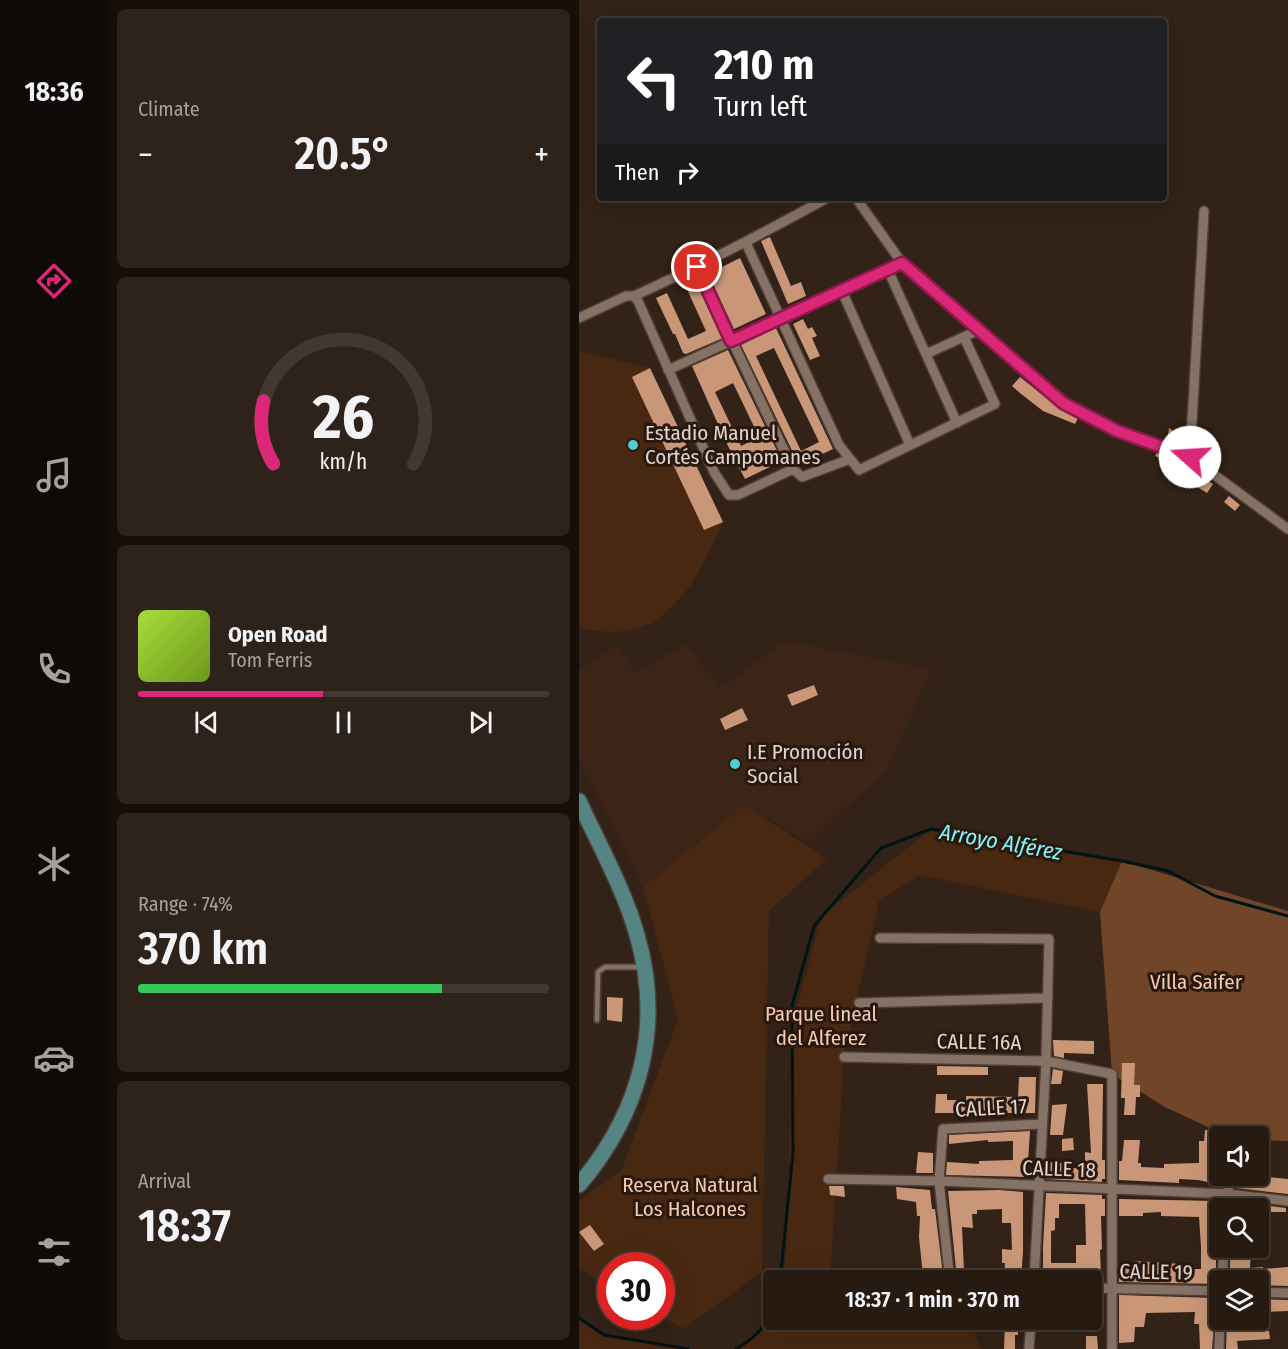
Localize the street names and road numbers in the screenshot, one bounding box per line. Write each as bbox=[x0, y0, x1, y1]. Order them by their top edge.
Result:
street label: CALLE 16A bbox=[936, 1028, 1022, 1056]
street label: CALLE 17 bbox=[954, 1093, 1028, 1123]
street label: CALLE 18 bbox=[1022, 1155, 1096, 1183]
street label: CALLE 19 bbox=[1119, 1258, 1193, 1286]

